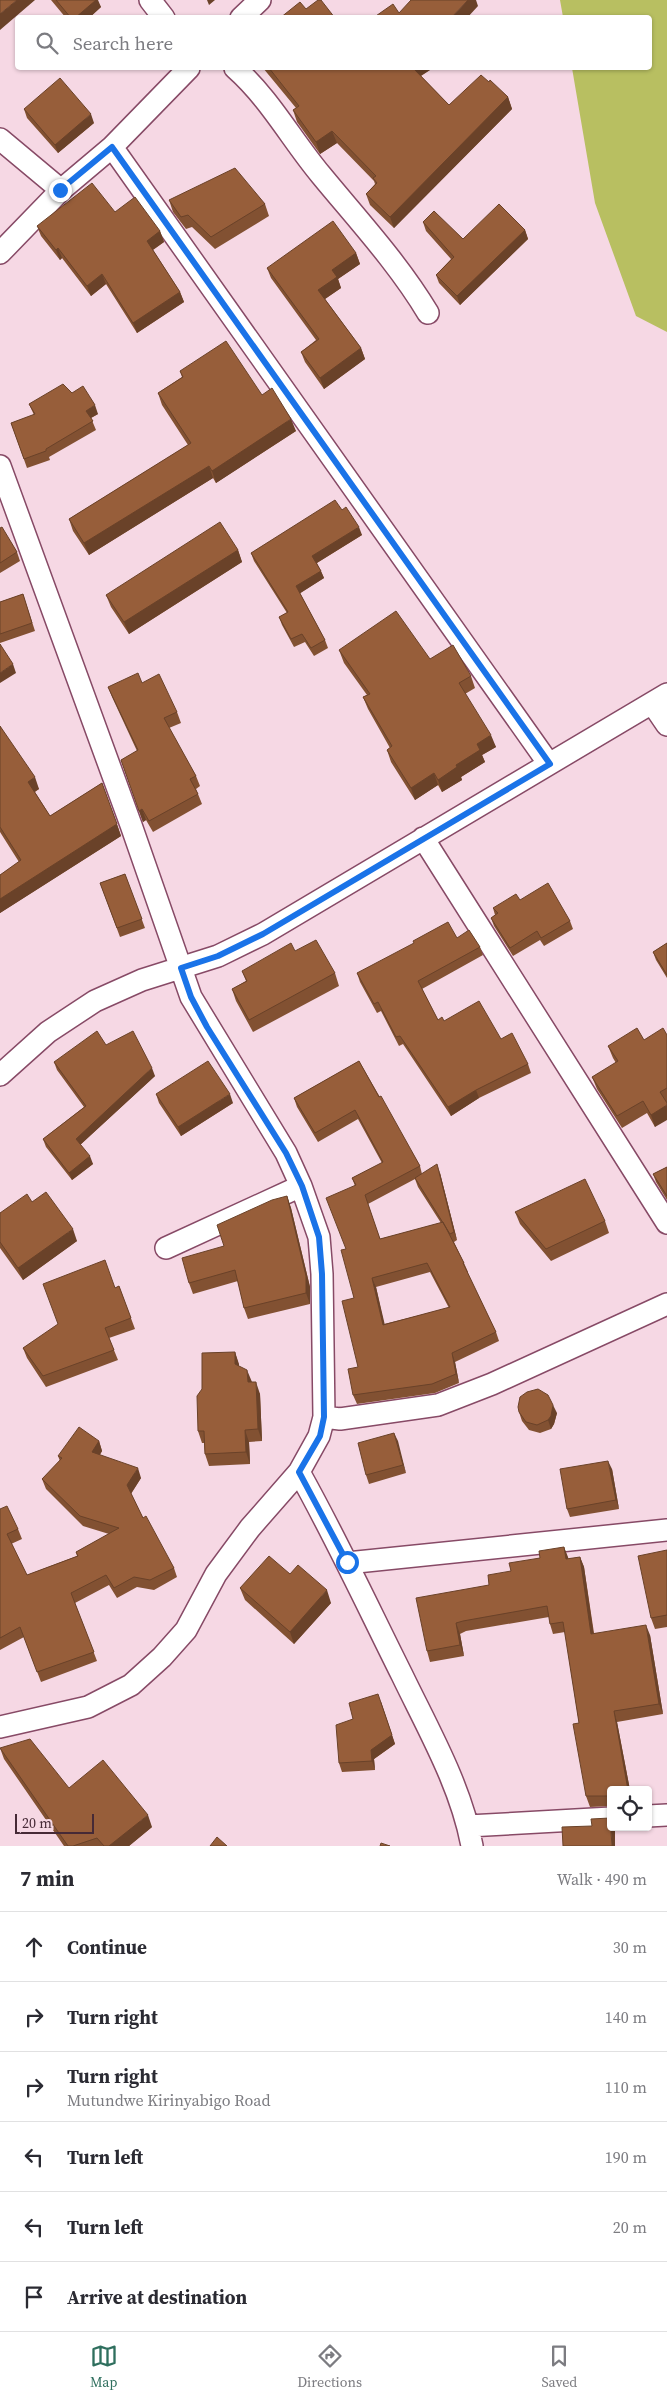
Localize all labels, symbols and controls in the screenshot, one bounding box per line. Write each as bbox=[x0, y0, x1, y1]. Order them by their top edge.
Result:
search box bbox=[15, 15, 652, 70]
icon: search bbox=[33, 29, 61, 57]
text: Search here bbox=[73, 30, 173, 56]
route end bbox=[49, 179, 72, 202]
route start bbox=[336, 1551, 359, 1574]
map controls bbox=[607, 1786, 652, 1831]
button: locate bbox=[607, 1786, 652, 1831]
scale bar bbox=[15, 1811, 94, 1834]
text: 20 m bbox=[22, 1813, 52, 1833]
text: 7 min bbox=[20, 1864, 75, 1893]
text: Walk · 490 m bbox=[557, 1868, 647, 1890]
icon: ahead bbox=[20, 1933, 48, 1961]
text: Continue bbox=[67, 1934, 147, 1960]
text: 30 m bbox=[613, 1936, 647, 1958]
icon: right bbox=[20, 2003, 48, 2031]
text: Turn right bbox=[67, 2004, 158, 2030]
text: 140 m bbox=[605, 2006, 647, 2028]
text: Turn right bbox=[67, 2063, 158, 2089]
icon: right bbox=[20, 2073, 48, 2101]
text: 110 m bbox=[605, 2076, 647, 2098]
text: Mutundwe Kirinyabigo Road bbox=[67, 2089, 271, 2111]
icon: left bbox=[20, 2143, 48, 2171]
text: Turn left bbox=[67, 2144, 143, 2170]
text: 190 m bbox=[605, 2146, 647, 2168]
icon: left bbox=[20, 2213, 48, 2241]
text: Turn left bbox=[67, 2214, 143, 2240]
text: 20 m bbox=[613, 2216, 647, 2238]
icon: arrive bbox=[20, 2283, 48, 2311]
text: Arrive at destination bbox=[67, 2284, 247, 2310]
tab: Map bbox=[90, 2342, 118, 2392]
tab: Directions bbox=[297, 2342, 362, 2392]
tab: Saved bbox=[541, 2342, 577, 2392]

